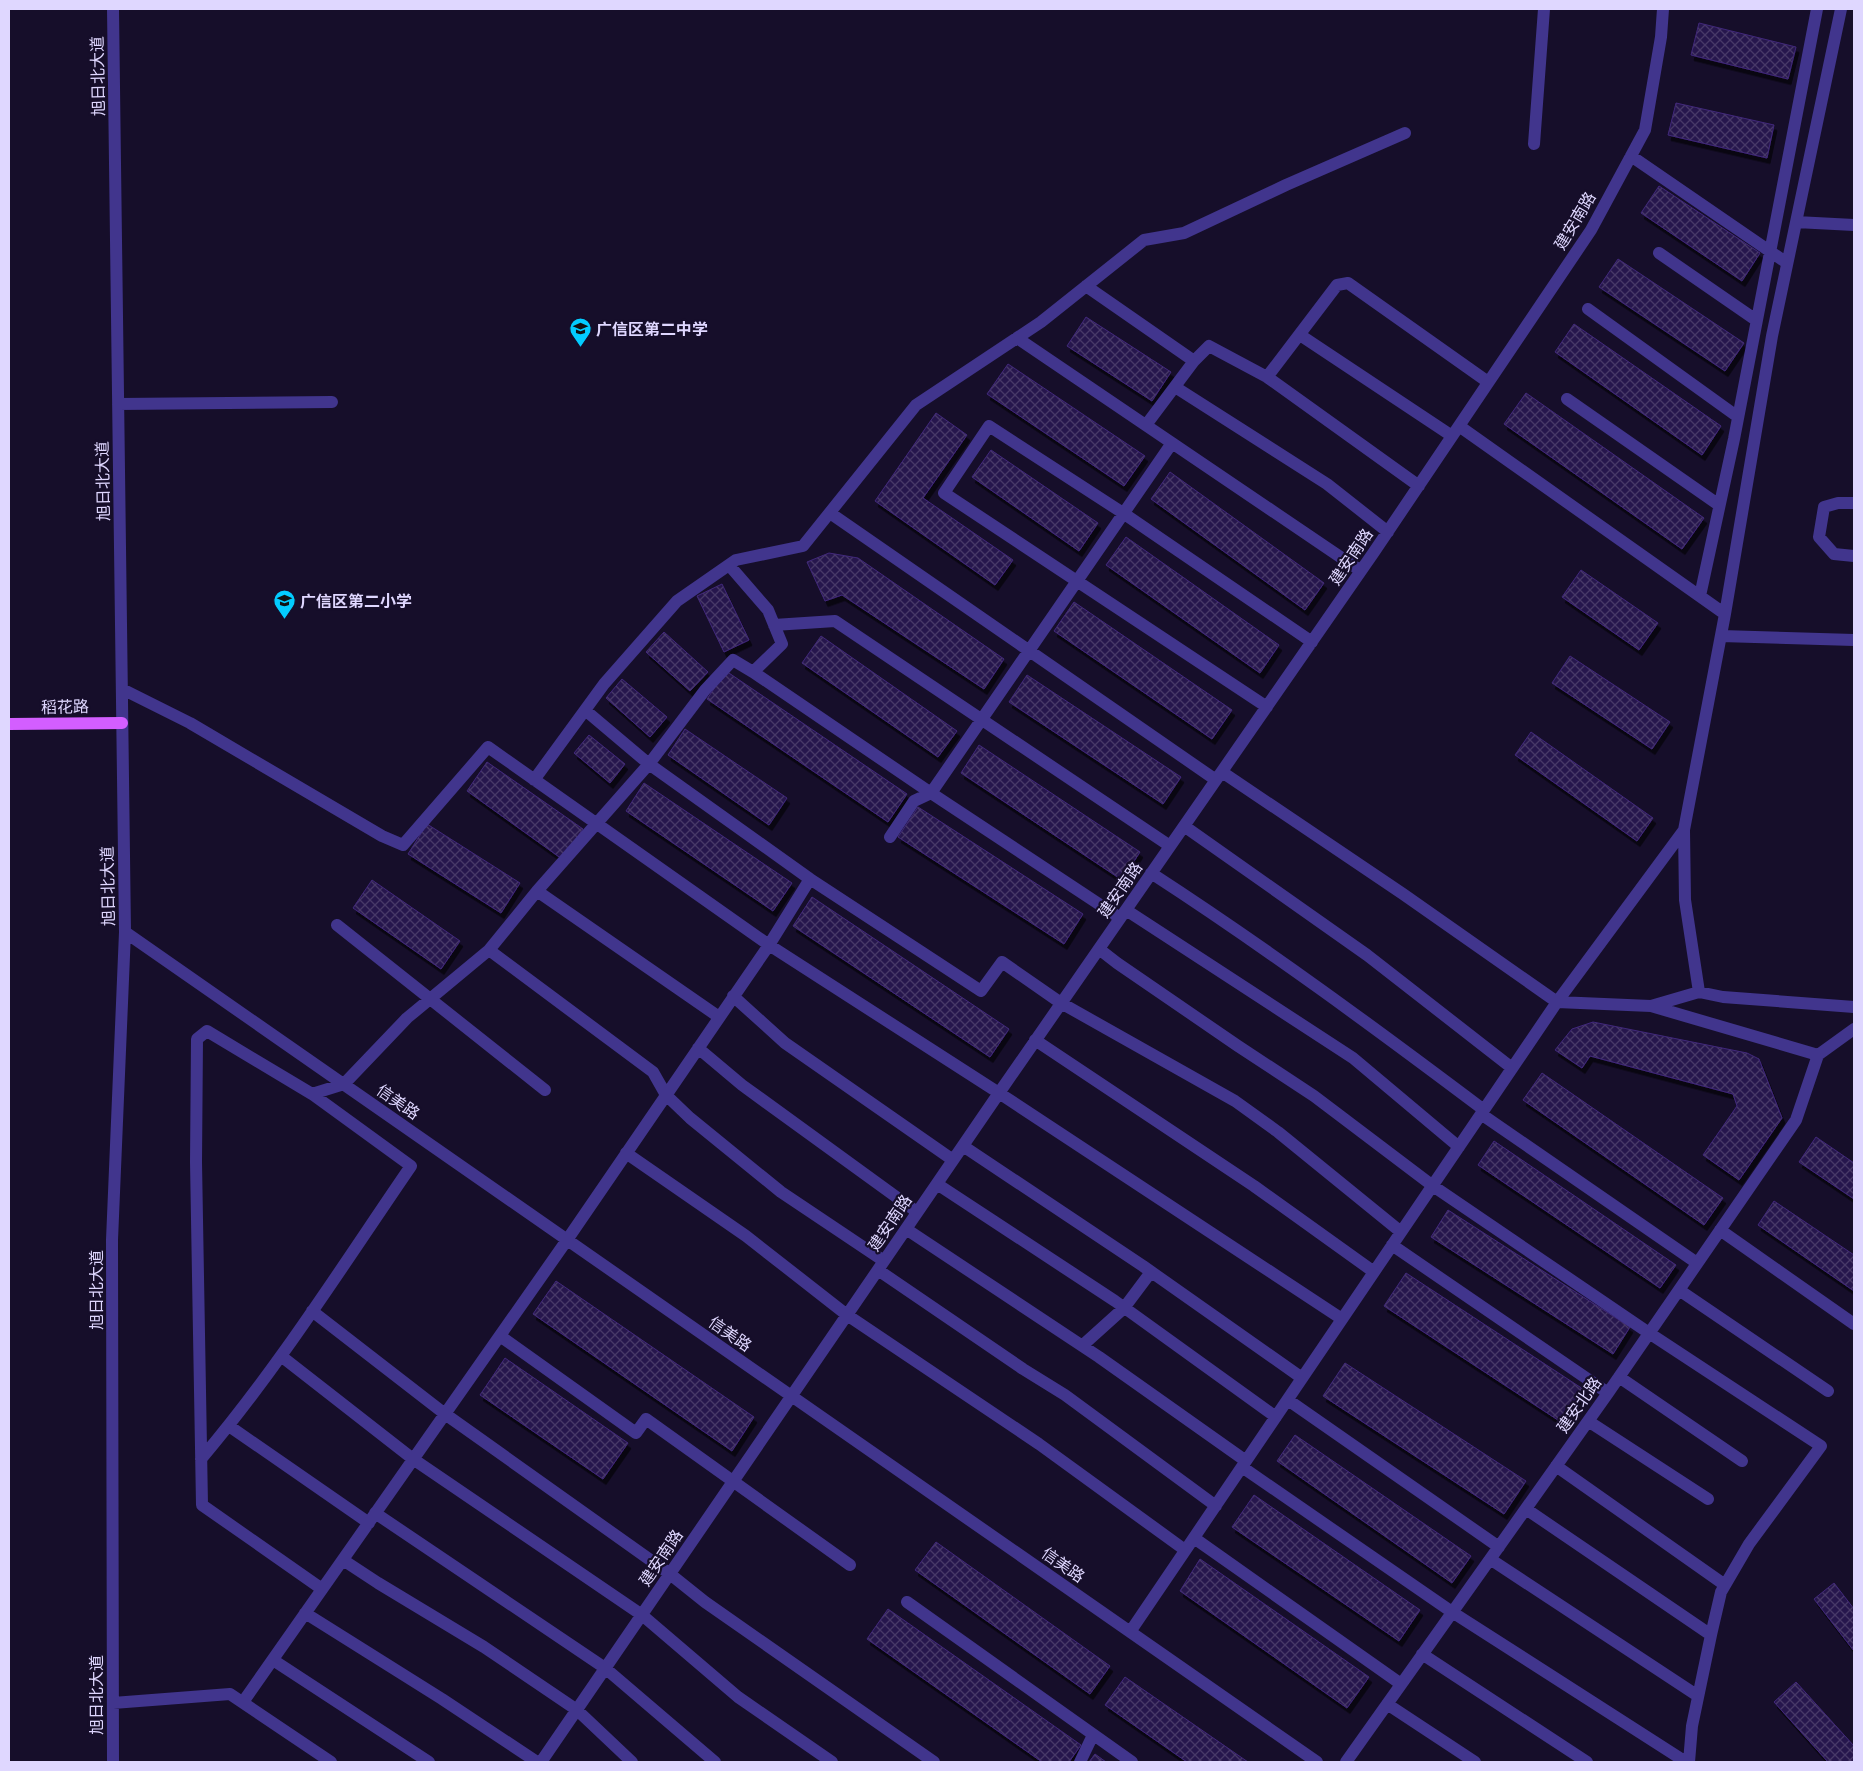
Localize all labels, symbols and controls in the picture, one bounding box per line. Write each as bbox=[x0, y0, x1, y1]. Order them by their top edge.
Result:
street label: 旭日北大道 bbox=[88, 36, 108, 116]
street label: 建安南路 bbox=[1550, 189, 1600, 253]
school or university icon: 广信区第二中学 bbox=[568, 317, 592, 348]
place label: 广信区第二中学 bbox=[596, 320, 708, 339]
street label: 旭日北大道 bbox=[93, 441, 113, 521]
street label: 建安南路 bbox=[1325, 525, 1377, 589]
school or university icon: 广信区第二小学 bbox=[272, 589, 296, 620]
place label: 广信区第二小学 bbox=[300, 592, 412, 611]
street label: 稻花路 bbox=[41, 697, 89, 717]
street label: 旭日北大道 bbox=[98, 846, 118, 926]
street label: 建安南路 bbox=[1094, 858, 1146, 922]
street label: 信美路 bbox=[373, 1080, 423, 1124]
street label: 建安南路 bbox=[864, 1191, 916, 1255]
street label: 旭日北大道 bbox=[87, 1250, 106, 1330]
street label: 信美路 bbox=[705, 1312, 755, 1356]
street label: 建安北路 bbox=[1553, 1373, 1605, 1437]
street label: 建安南路 bbox=[635, 1526, 687, 1590]
street label: 信美路 bbox=[1038, 1543, 1088, 1587]
street label: 旭日北大道 bbox=[87, 1655, 106, 1735]

